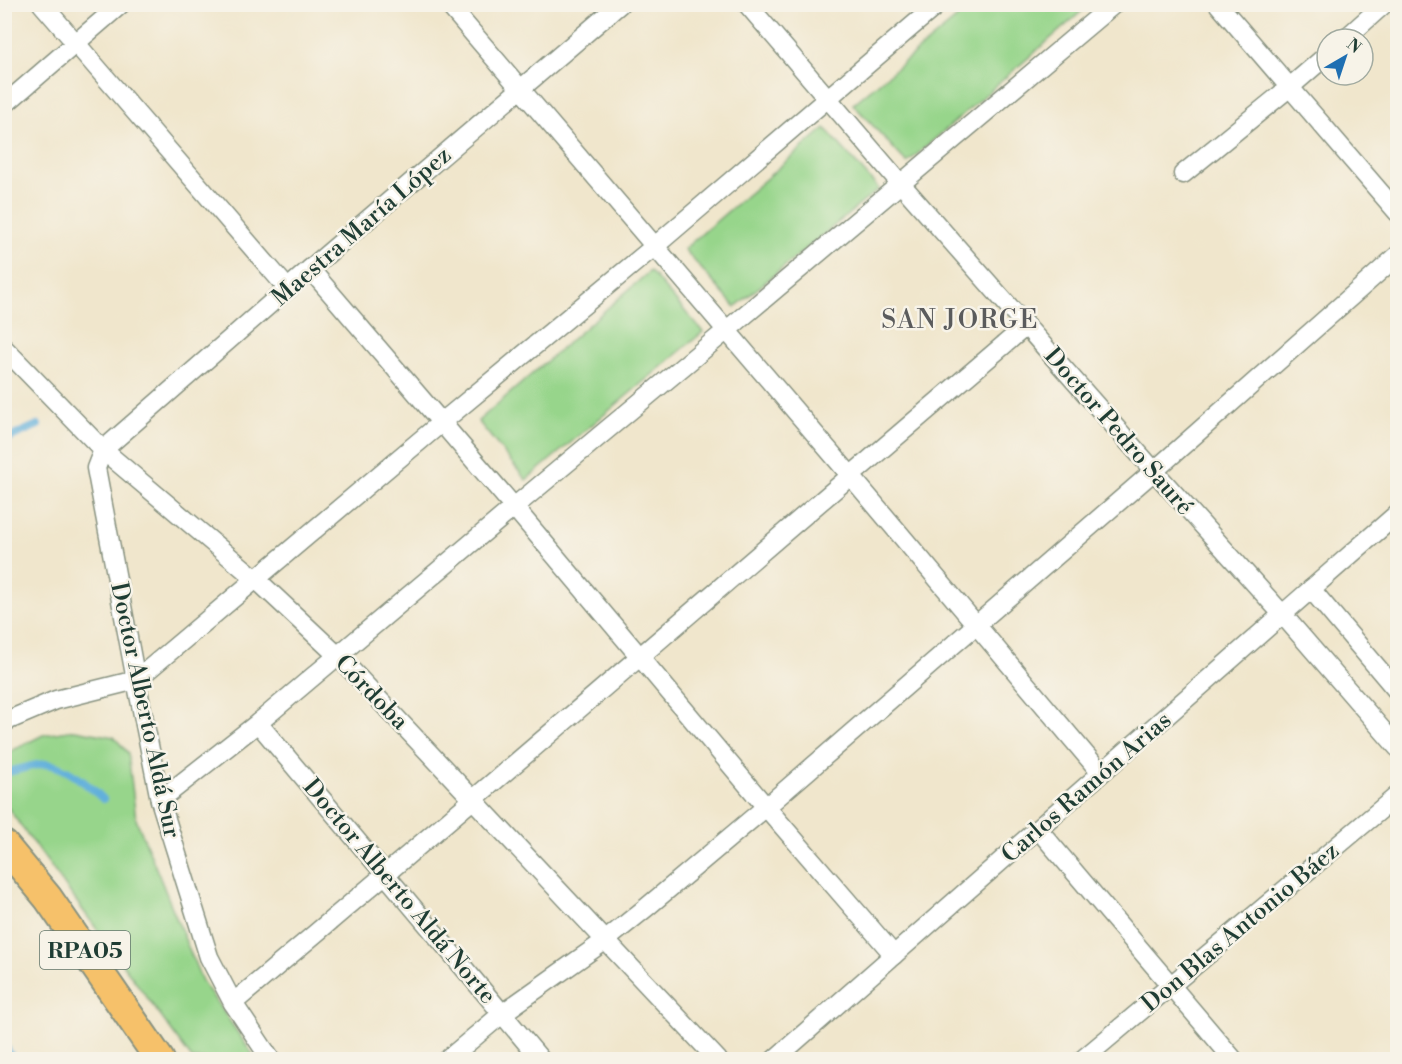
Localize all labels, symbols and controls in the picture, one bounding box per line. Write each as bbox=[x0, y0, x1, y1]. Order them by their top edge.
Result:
north arrow bbox=[1315, 27, 1375, 87]
text: N bbox=[1343, 34, 1365, 58]
street label: Maestra María López bbox=[266, 141, 458, 313]
district label: SAN JORGE bbox=[881, 304, 1039, 336]
street label: Doctor Pedro Sauré bbox=[1037, 342, 1199, 522]
street label: Doctor Alberto Aldá Sur bbox=[103, 580, 187, 841]
street label: Córdoba bbox=[328, 649, 415, 737]
street label: Carlos Ramón Arias bbox=[995, 706, 1178, 870]
street label: Doctor Alberto Aldá Norte bbox=[296, 773, 502, 1010]
street label: Don Blas Antonio Báez bbox=[1136, 836, 1346, 1019]
road number: RPA05 bbox=[40, 931, 130, 969]

